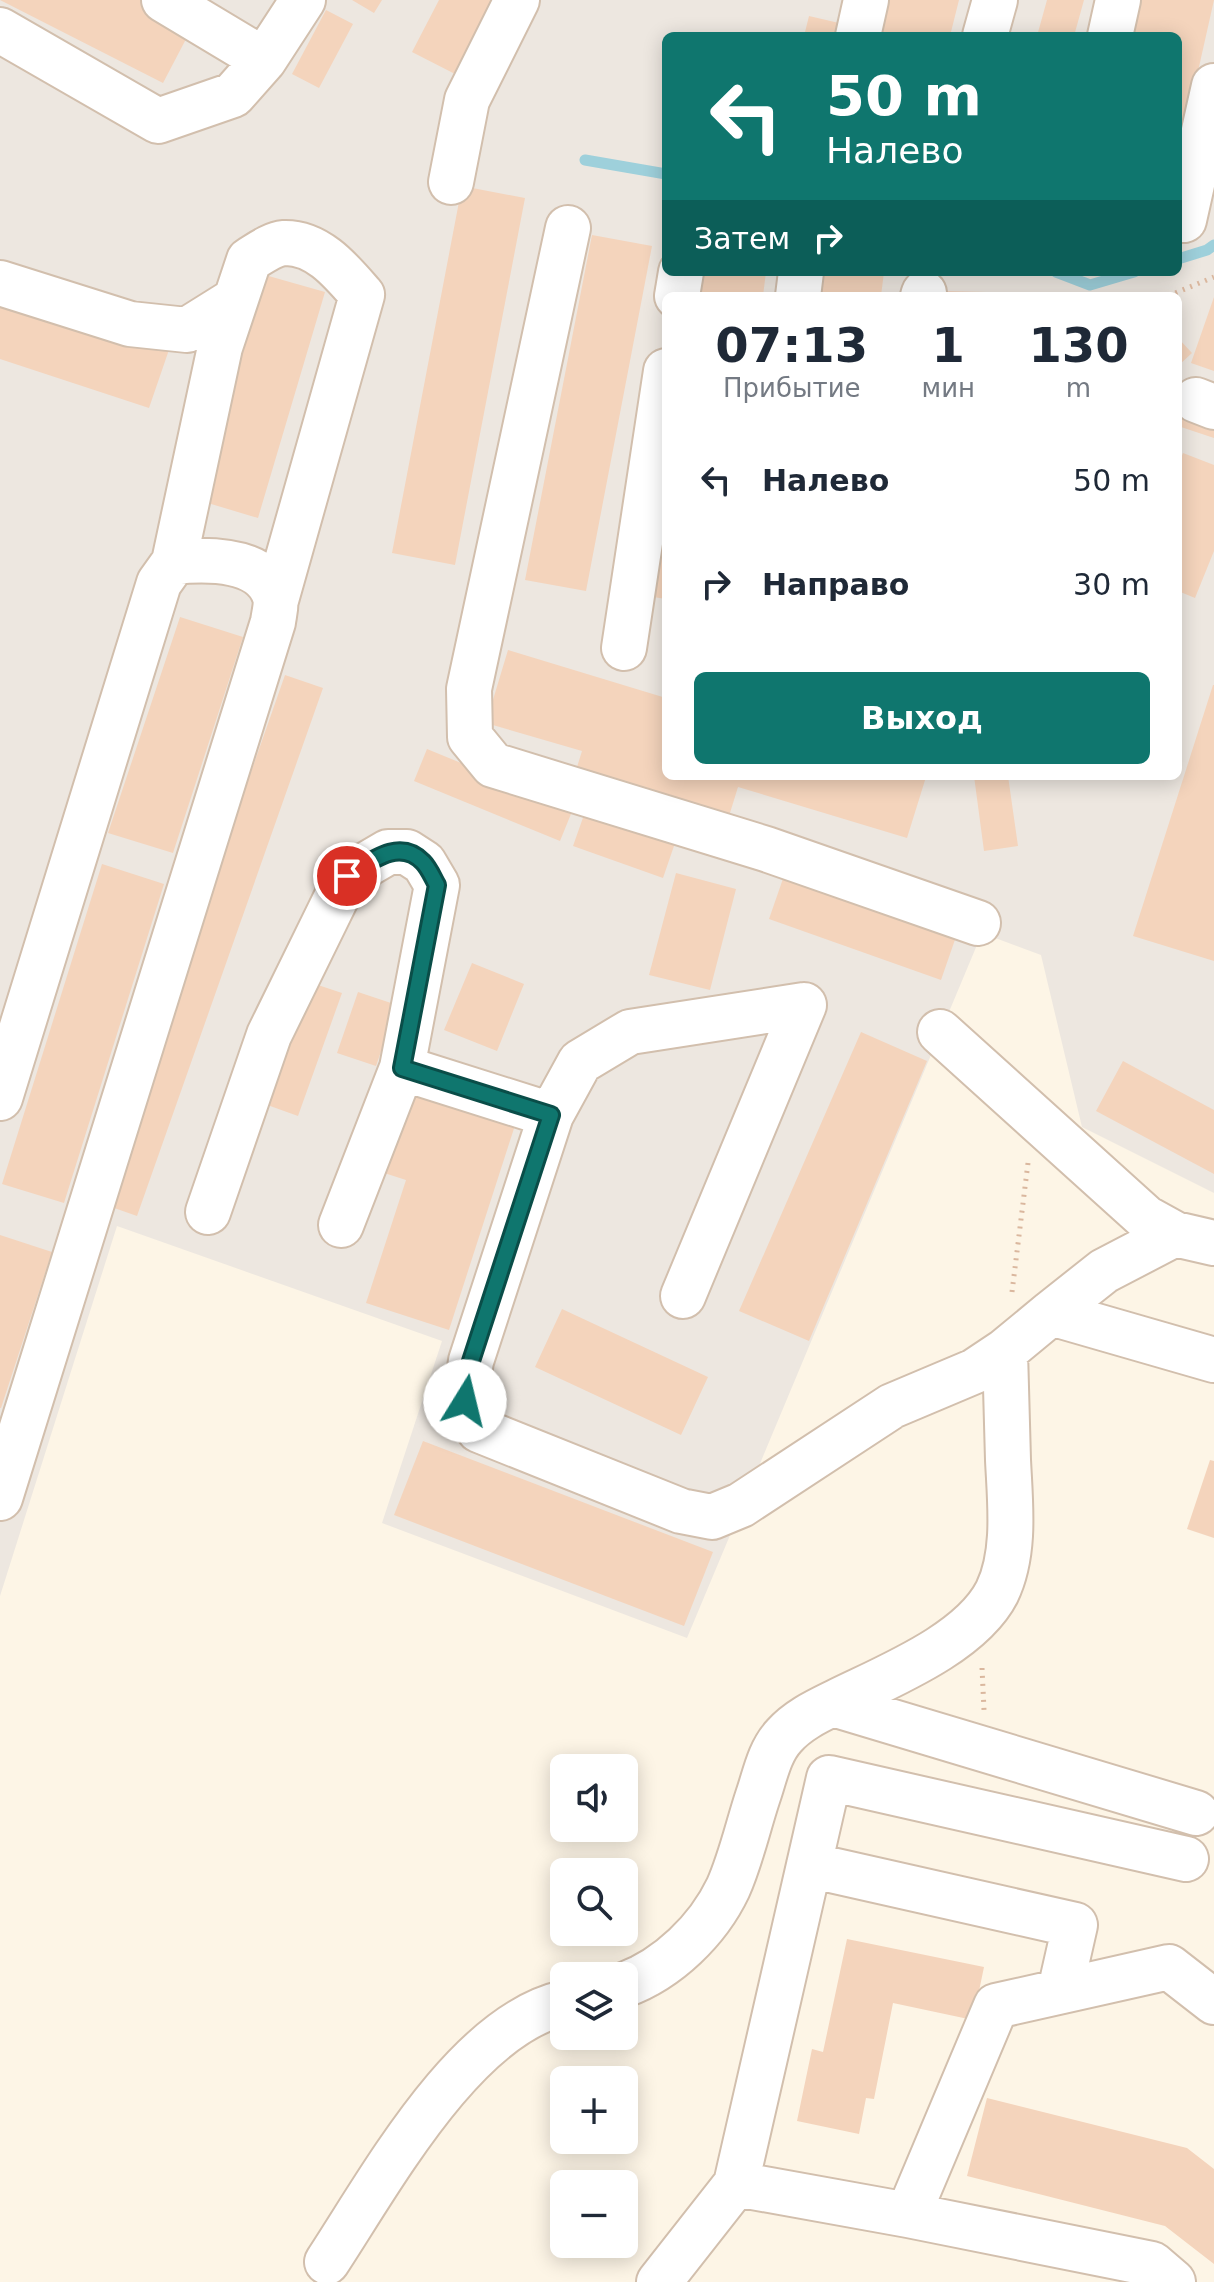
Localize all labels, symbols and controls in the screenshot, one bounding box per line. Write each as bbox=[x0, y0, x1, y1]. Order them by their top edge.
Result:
text: 50 m bbox=[826, 63, 982, 128]
icon: left bbox=[694, 64, 798, 168]
text: Налево bbox=[826, 130, 964, 171]
icon: right bbox=[806, 216, 850, 260]
text: Затем bbox=[694, 221, 790, 256]
text: 07:13 bbox=[715, 317, 868, 373]
text: 1 bbox=[932, 317, 965, 373]
text: 130 bbox=[1028, 317, 1129, 373]
text: Прибытие bbox=[723, 373, 861, 403]
text: мин bbox=[922, 373, 975, 403]
text: m bbox=[1066, 373, 1091, 403]
icon: left bbox=[694, 458, 738, 502]
text: Налево bbox=[762, 463, 889, 498]
text: 50 m bbox=[1073, 463, 1150, 498]
icon: right bbox=[694, 562, 738, 606]
text: Направо bbox=[762, 567, 909, 602]
text: 30 m bbox=[1073, 567, 1150, 602]
button: Выход bbox=[694, 672, 1150, 764]
pin bbox=[313, 842, 381, 910]
icon: arrive bbox=[325, 854, 369, 898]
position arrow bbox=[423, 1359, 507, 1443]
map controls bbox=[550, 1754, 638, 2258]
button: sound bbox=[550, 1754, 638, 1842]
button: search bbox=[550, 1858, 638, 1946]
button: layers bbox=[550, 1962, 638, 2050]
button: + bbox=[550, 2066, 638, 2154]
button: − bbox=[550, 2170, 638, 2258]

